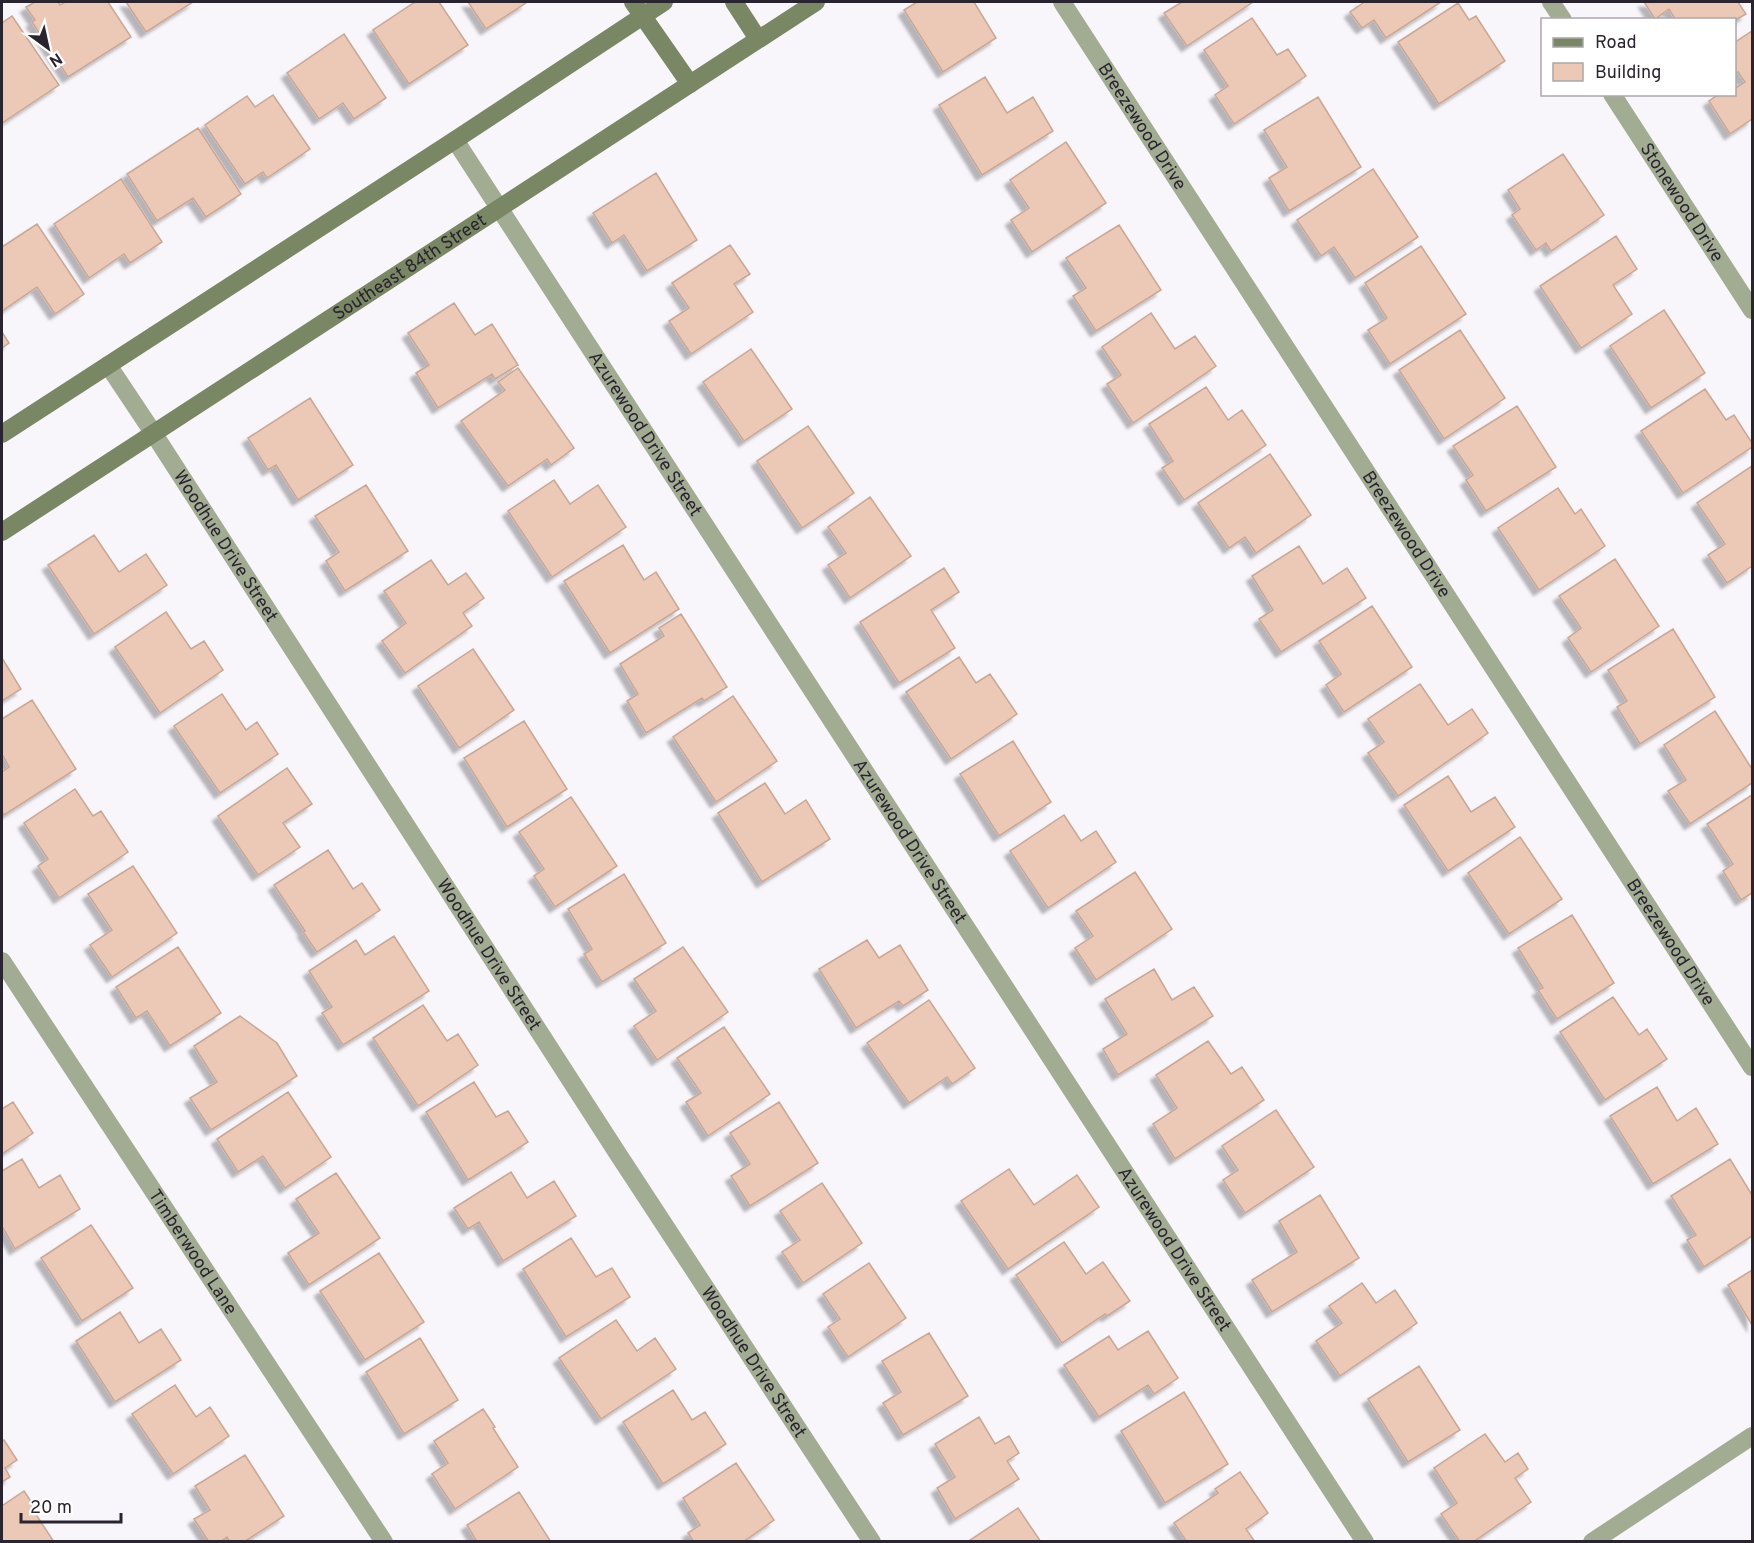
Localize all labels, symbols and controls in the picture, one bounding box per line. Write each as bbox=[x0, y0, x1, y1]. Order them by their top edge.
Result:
north arrow bbox=[18, 18, 78, 78]
legend bbox=[1541, 18, 1736, 96]
text: Road bbox=[1595, 32, 1637, 55]
text: N bbox=[45, 47, 65, 70]
street label: Breezewood Drive bbox=[1092, 59, 1191, 195]
text: Building bbox=[1595, 62, 1661, 85]
street label: Stonewood Drive bbox=[1634, 139, 1728, 267]
street label: Southeast 84th Street bbox=[329, 210, 491, 326]
street label: Azurewood Drive Street bbox=[582, 348, 706, 521]
street label: Woodhue Drive Street bbox=[167, 466, 282, 627]
street label: Breezewood Drive bbox=[1356, 467, 1455, 603]
street label: Azurewood Drive Street bbox=[847, 755, 971, 929]
street label: Woodhue Drive Street bbox=[431, 875, 545, 1035]
street label: Breezewood Drive bbox=[1620, 875, 1719, 1011]
street label: Azurewood Drive Street bbox=[1112, 1163, 1235, 1336]
street label: Timberwood Lane bbox=[142, 1186, 241, 1320]
street label: Woodhue Drive Street bbox=[695, 1283, 811, 1443]
scale bar bbox=[21, 1486, 122, 1524]
text: 20 m bbox=[30, 1497, 72, 1520]

